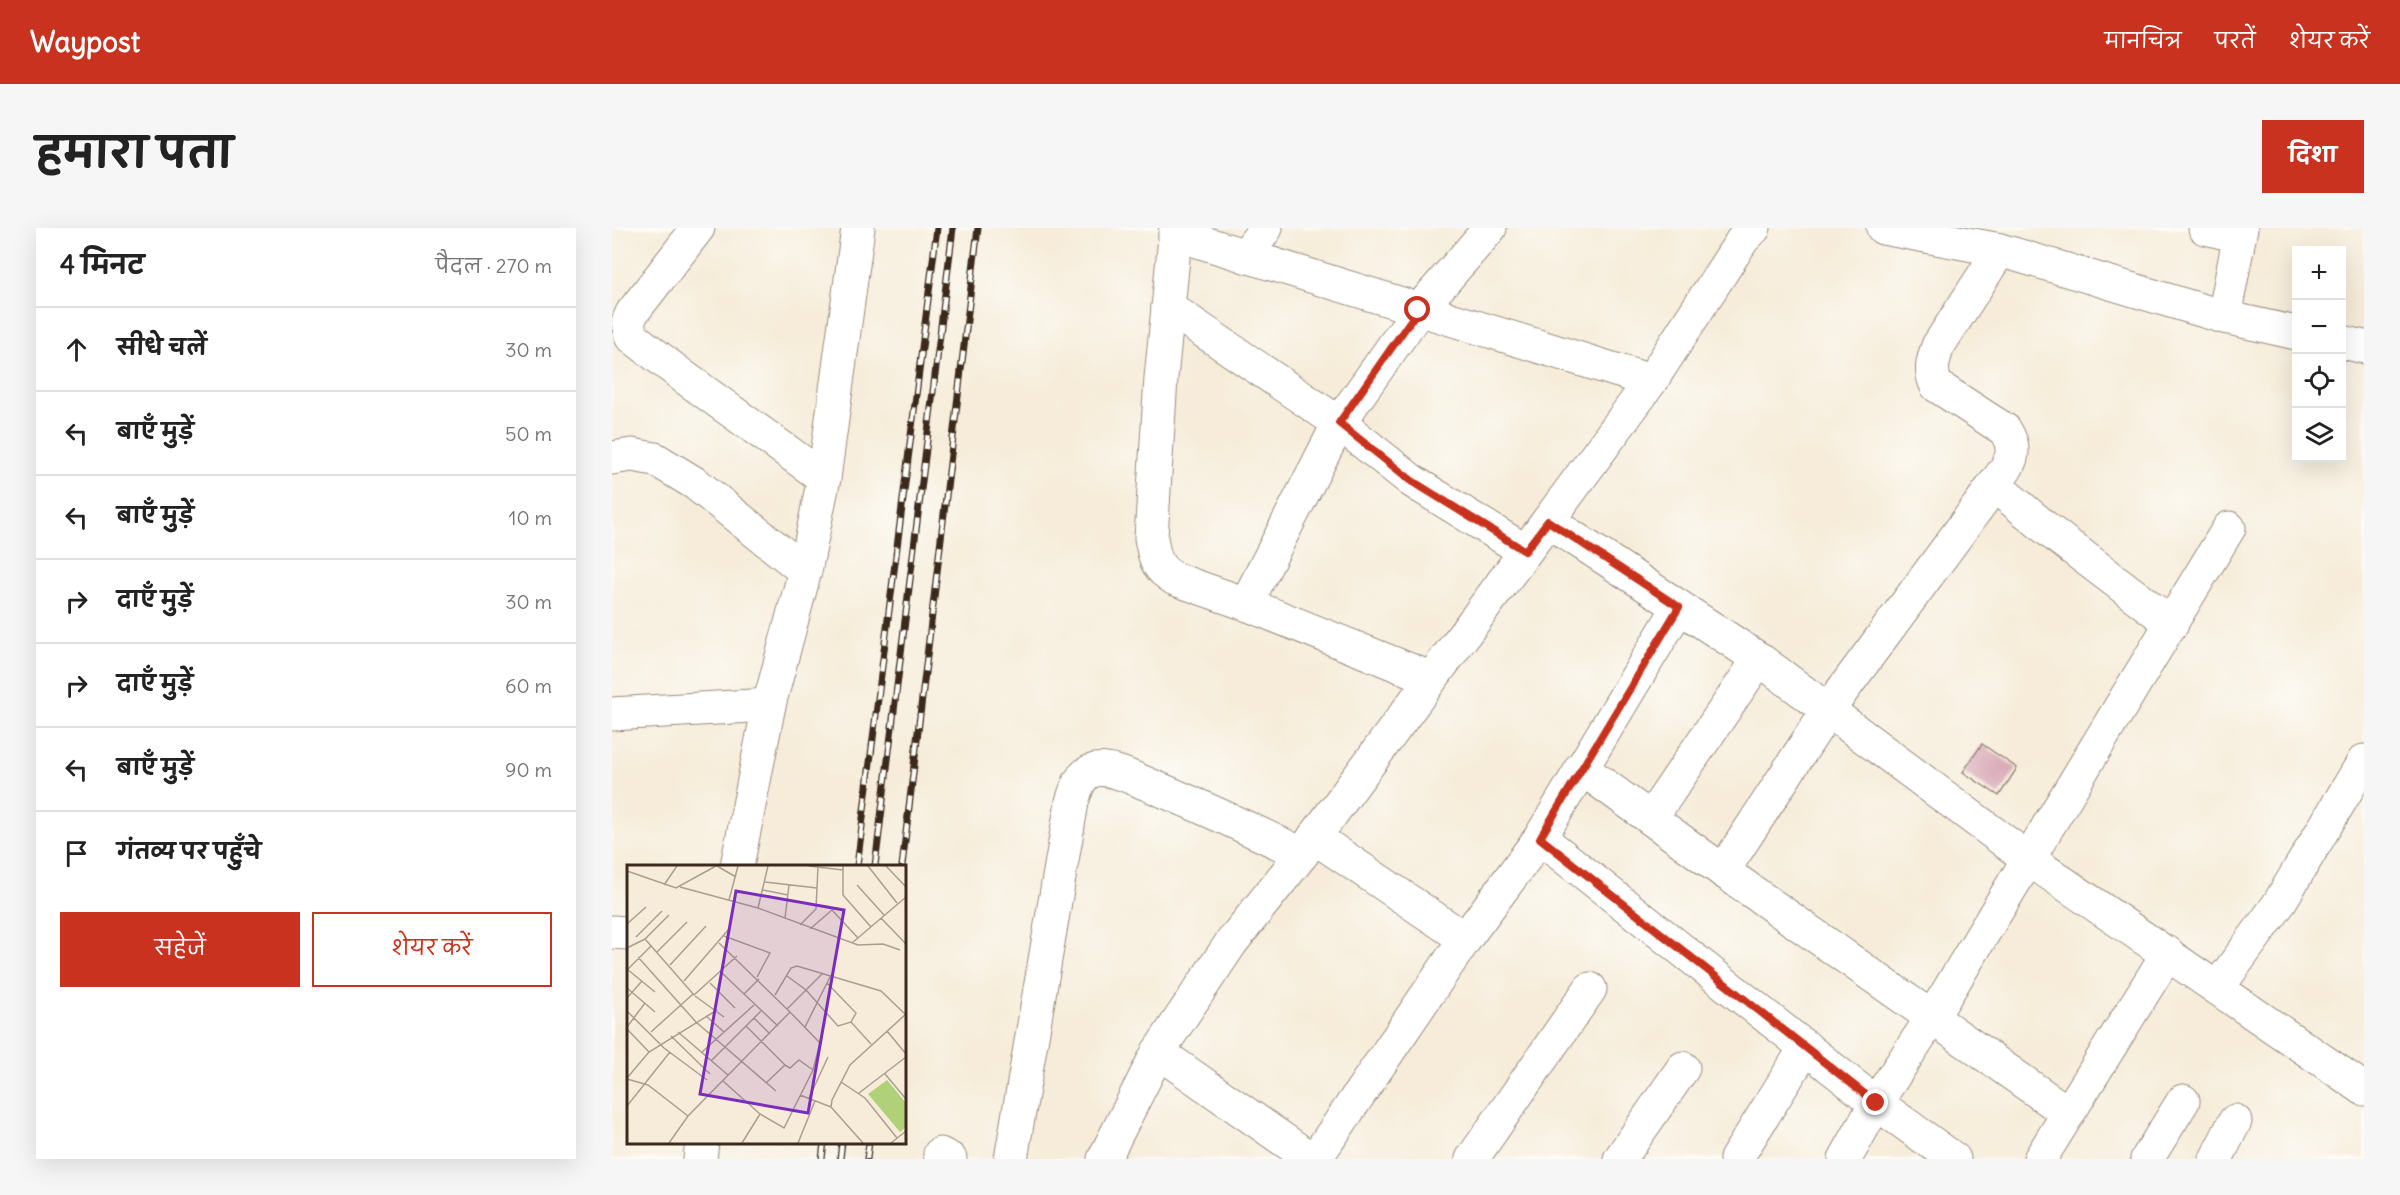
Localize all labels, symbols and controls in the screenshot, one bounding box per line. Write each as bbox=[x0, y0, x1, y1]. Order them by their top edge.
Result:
text: Waypost bbox=[30, 24, 140, 60]
text: मानचित्र bbox=[2104, 27, 2181, 54]
text: परतें bbox=[2214, 27, 2256, 54]
text: शेयर करें bbox=[2289, 27, 2370, 54]
button: दिशा bbox=[2262, 120, 2364, 193]
text: हमारा पता bbox=[36, 126, 233, 178]
map controls bbox=[2292, 246, 2346, 462]
button: + bbox=[2292, 246, 2346, 300]
text: 4 मिनट bbox=[60, 248, 144, 281]
text: पैदल · 270 m bbox=[436, 253, 552, 278]
route start bbox=[1404, 296, 1430, 322]
button: − bbox=[2292, 300, 2346, 354]
icon: ahead bbox=[60, 333, 93, 366]
text: सीधे चलें bbox=[117, 333, 207, 361]
text: 30 m bbox=[505, 337, 552, 362]
button: locate bbox=[2292, 354, 2346, 408]
button: layers bbox=[2292, 408, 2346, 462]
icon: left bbox=[60, 417, 93, 450]
text: बाएँ मुड़ें bbox=[117, 417, 194, 445]
text: 50 m bbox=[505, 421, 552, 446]
icon: left bbox=[60, 501, 93, 534]
text: बाएँ मुड़ें bbox=[117, 501, 194, 529]
text: 10 m bbox=[509, 505, 552, 530]
icon: right bbox=[60, 585, 93, 618]
text: दाएँ मुड़ें bbox=[117, 585, 193, 613]
text: 30 m bbox=[505, 589, 552, 614]
icon: right bbox=[60, 669, 93, 702]
text: दाएँ मुड़ें bbox=[117, 669, 193, 697]
text: 60 m bbox=[505, 673, 552, 698]
icon: left bbox=[60, 753, 93, 786]
text: बाएँ मुड़ें bbox=[117, 753, 194, 781]
text: 90 m bbox=[505, 757, 552, 782]
icon: arrive bbox=[60, 837, 93, 870]
text: गंतव्य पर पहुँचे bbox=[117, 837, 261, 865]
inset map bbox=[627, 865, 906, 1144]
button: सहेजें bbox=[60, 912, 300, 987]
button: शेयर करें bbox=[312, 912, 552, 987]
route end bbox=[1862, 1089, 1888, 1115]

